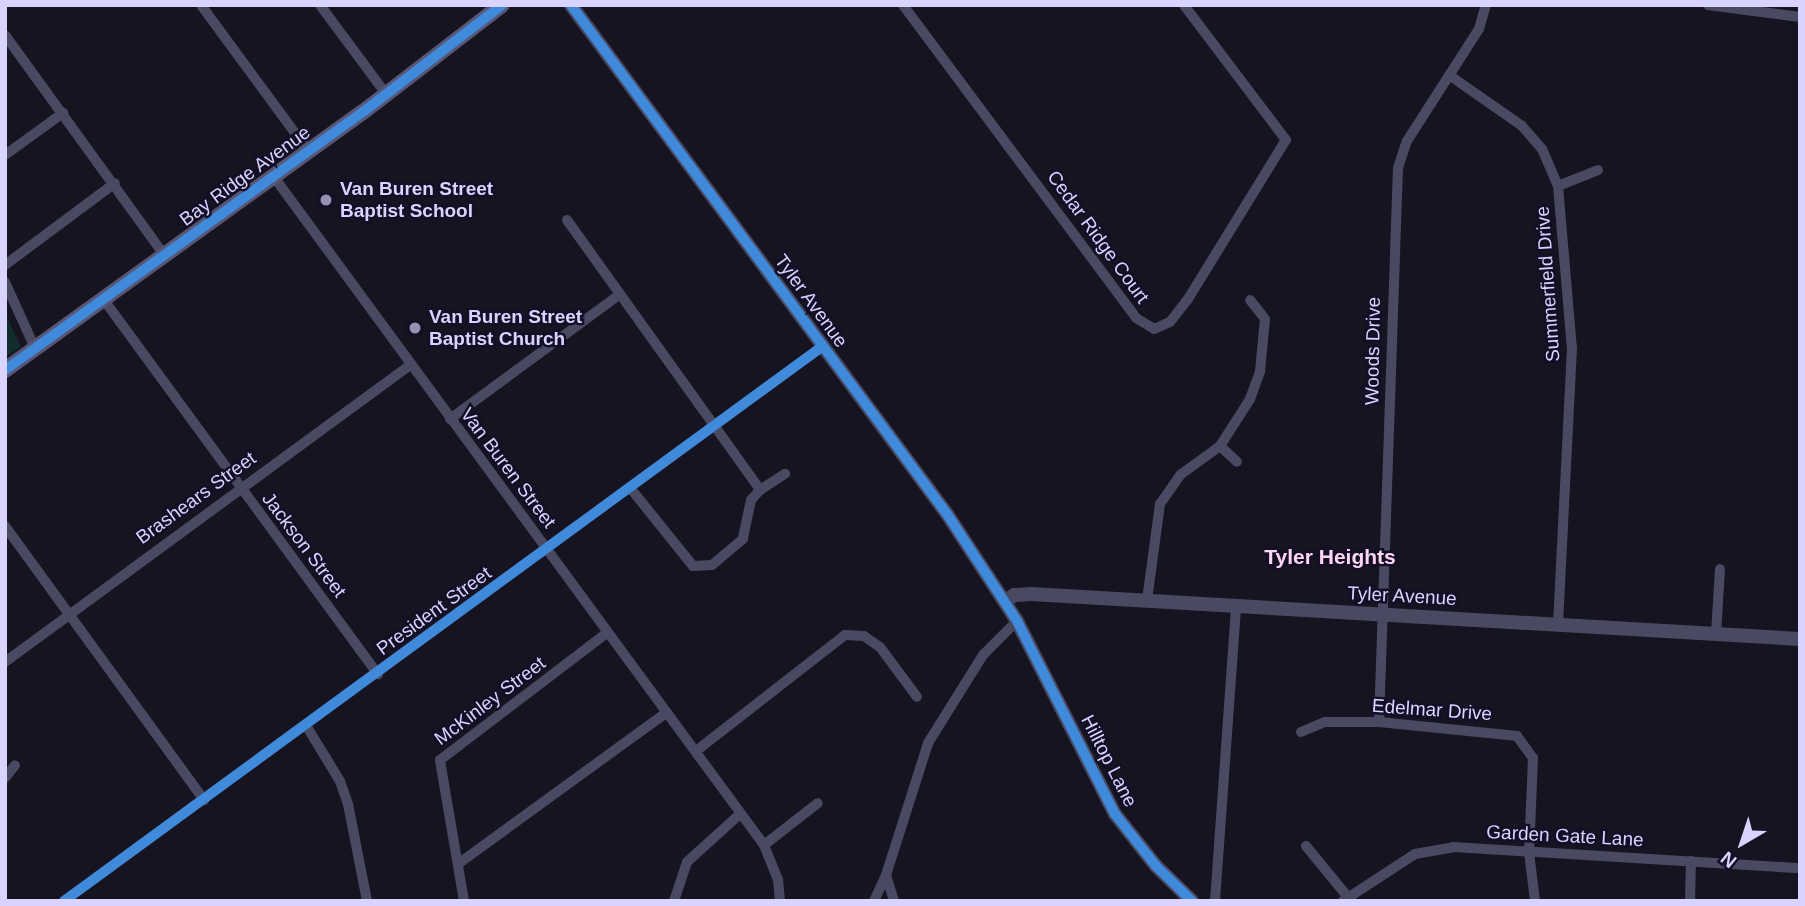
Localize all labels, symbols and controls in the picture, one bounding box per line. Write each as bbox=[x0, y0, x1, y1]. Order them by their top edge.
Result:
street label: Bay Ridge Avenue bbox=[175, 121, 315, 231]
street label: Cedar Ridge Court bbox=[1042, 166, 1154, 308]
place label: Van Buren Street Baptist School bbox=[340, 178, 493, 222]
marker: Van Buren Street Baptist School bbox=[318, 192, 334, 208]
street label: Summerfield Drive bbox=[1531, 205, 1565, 363]
street label: Tyler Avenue bbox=[769, 250, 853, 352]
street label: Woods Drive bbox=[1361, 297, 1385, 405]
place label: Van Buren Street Baptist Church bbox=[429, 306, 582, 350]
marker: Van Buren Street Baptist Church bbox=[407, 320, 423, 336]
street label: Van Buren Street bbox=[455, 403, 561, 533]
street label: Brashears Street bbox=[132, 447, 260, 549]
street label: Jackson Street bbox=[257, 488, 351, 602]
district label: Tyler Heights bbox=[1264, 544, 1396, 570]
street label: President Street bbox=[372, 562, 496, 660]
street label: Tyler Avenue bbox=[1346, 582, 1458, 610]
street label: McKinley Street bbox=[430, 652, 550, 750]
street label: Edelmar Drive bbox=[1371, 694, 1493, 726]
street label: Hilltop Lane bbox=[1076, 711, 1142, 811]
north arrow bbox=[1707, 808, 1777, 878]
street label: Garden Gate Lane bbox=[1486, 820, 1644, 852]
text: N bbox=[1717, 847, 1740, 872]

